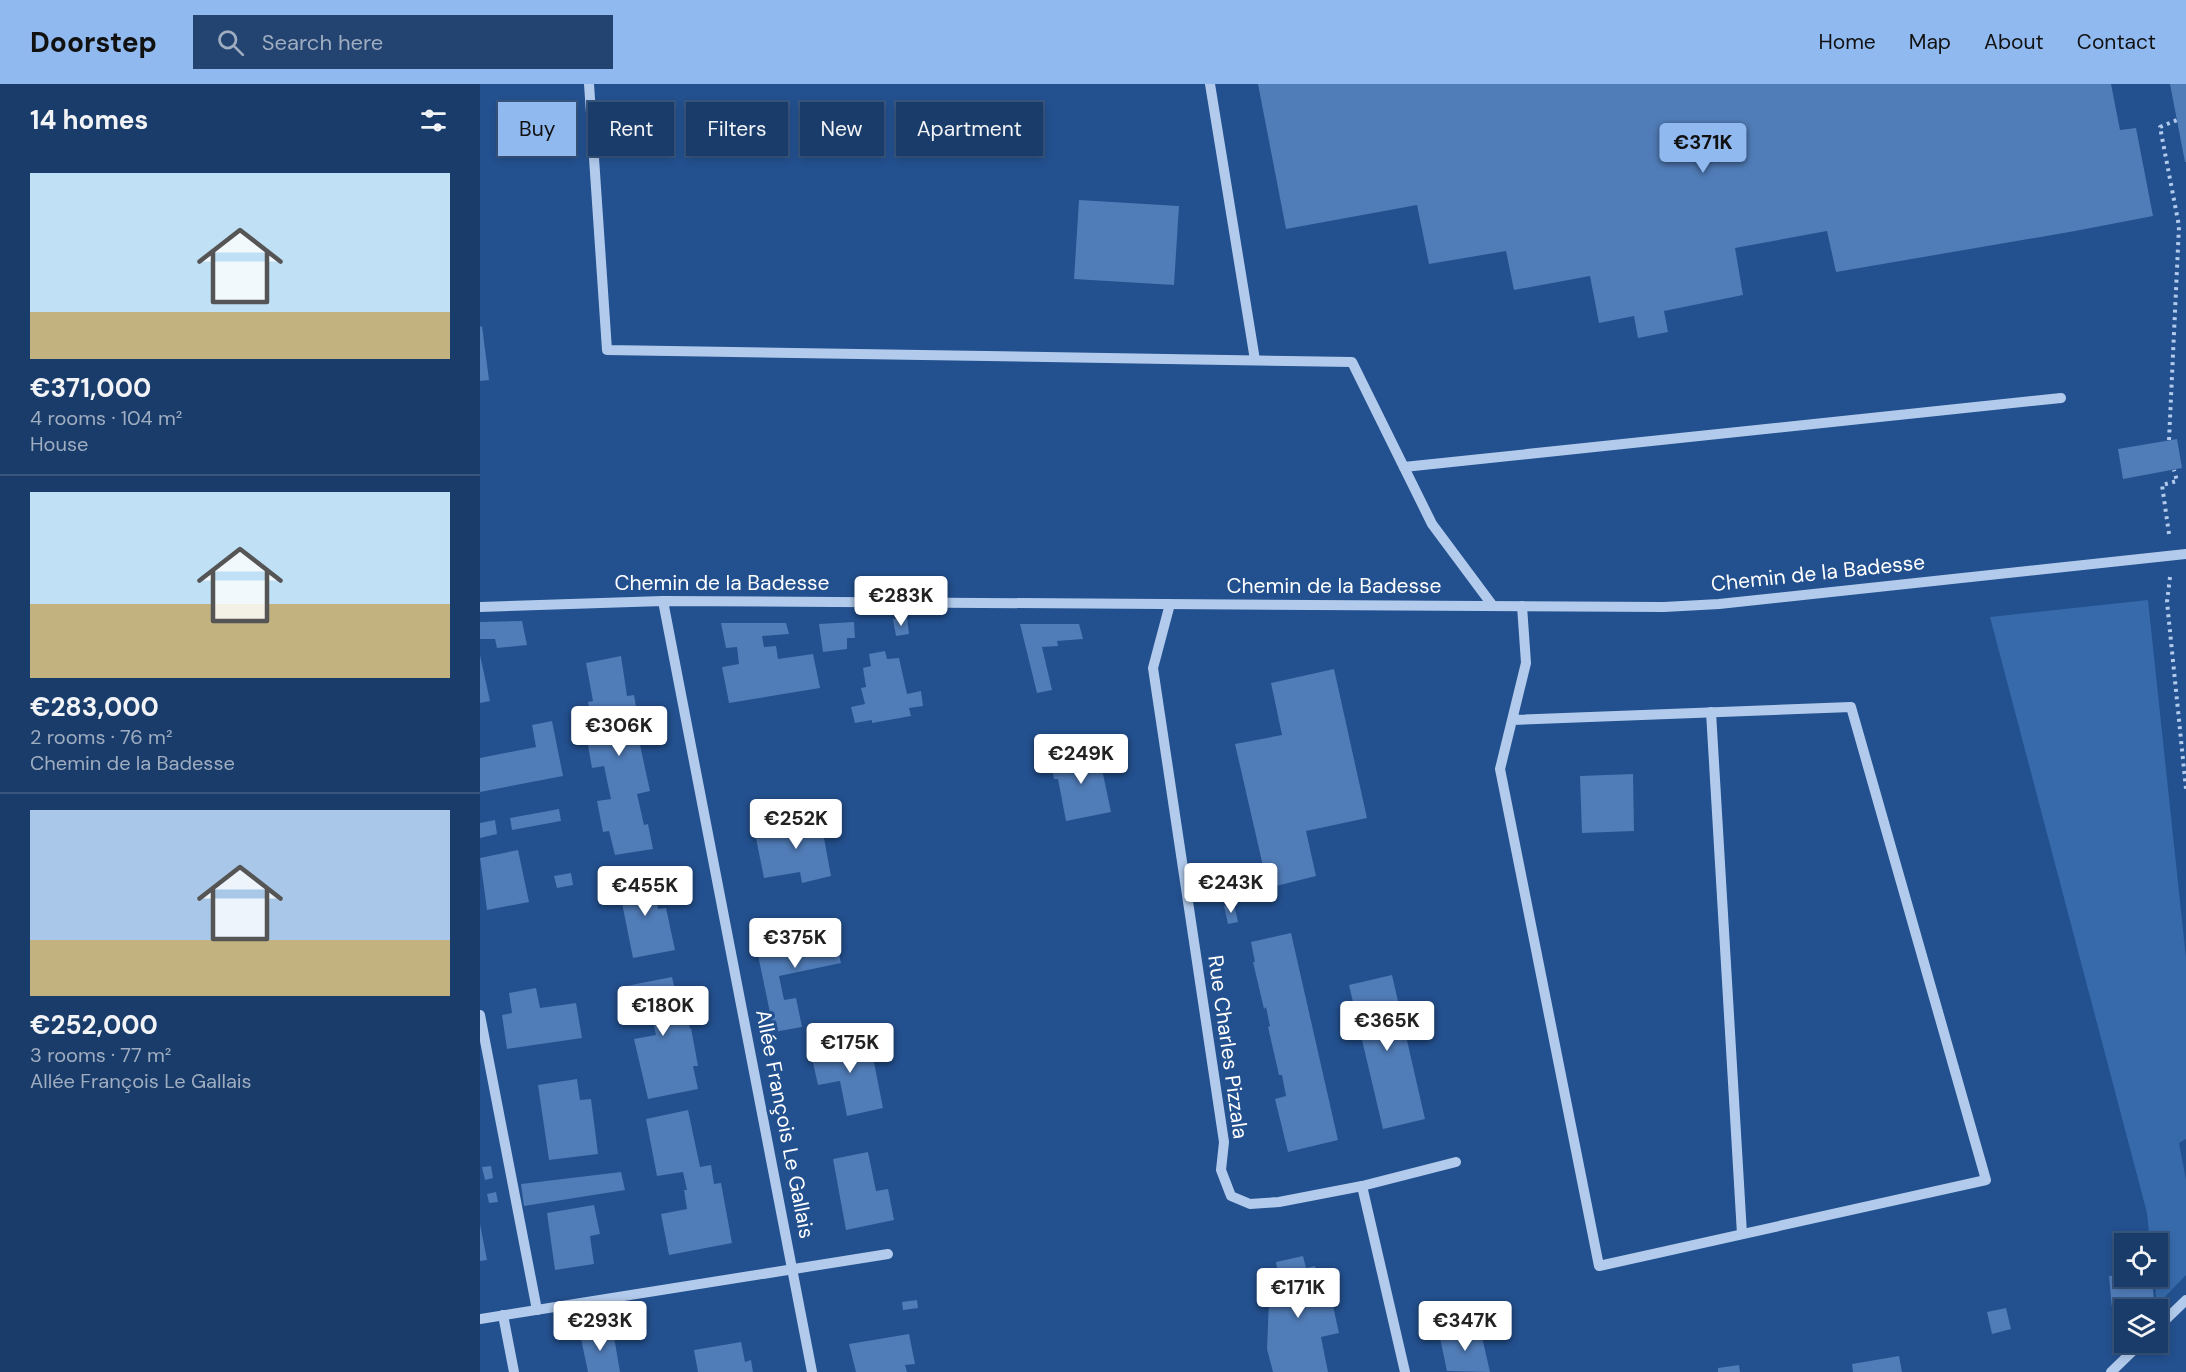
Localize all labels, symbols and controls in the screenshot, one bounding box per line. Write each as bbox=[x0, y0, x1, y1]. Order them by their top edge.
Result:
search box bbox=[193, 15, 613, 69]
text: Doorstep bbox=[30, 24, 157, 61]
icon: search bbox=[214, 26, 247, 59]
text: Search here bbox=[262, 28, 383, 57]
text: Home bbox=[1818, 28, 1876, 56]
text: Map bbox=[1909, 28, 1951, 56]
text: About bbox=[1984, 28, 2044, 56]
text: Contact bbox=[2077, 28, 2156, 56]
chip: Buy bbox=[498, 102, 576, 156]
chip: Rent bbox=[588, 102, 674, 156]
chip: Filters bbox=[686, 102, 788, 156]
chip: New bbox=[800, 102, 884, 156]
chip: Apartment bbox=[896, 102, 1043, 156]
text: 14 homes bbox=[30, 103, 148, 137]
icon: filters bbox=[417, 104, 450, 137]
pin: €371K bbox=[1661, 123, 1745, 174]
text: €371K bbox=[1673, 129, 1733, 155]
icon: home bbox=[186, 212, 294, 320]
text: €371,000 bbox=[30, 371, 151, 405]
text: 4 rooms · 104 m² bbox=[30, 405, 182, 431]
text: House bbox=[30, 431, 88, 457]
icon: home bbox=[186, 531, 294, 639]
street label: Chemin de la Badesse bbox=[1710, 548, 1926, 598]
street label: Chemin de la Badesse bbox=[614, 569, 830, 597]
street label: Chemin de la Badesse bbox=[1226, 572, 1442, 600]
pin: €283K bbox=[859, 576, 943, 627]
text: €283K bbox=[869, 582, 933, 608]
text: €283,000 bbox=[30, 690, 159, 724]
pin: €306K bbox=[577, 706, 661, 757]
text: €306K bbox=[585, 712, 653, 738]
text: 2 rooms · 76 m² bbox=[30, 724, 173, 750]
pin: €249K bbox=[1039, 734, 1123, 785]
text: €249K bbox=[1048, 740, 1114, 766]
text: Chemin de la Badesse bbox=[30, 750, 235, 776]
pin: €252K bbox=[754, 799, 838, 850]
text: €252K bbox=[764, 805, 828, 831]
icon: home bbox=[186, 849, 294, 957]
pin: €243K bbox=[1189, 863, 1273, 914]
pin: €455K bbox=[603, 866, 687, 917]
text: €243K bbox=[1198, 869, 1264, 895]
text: €455K bbox=[612, 872, 678, 898]
pin: €375K bbox=[753, 918, 837, 969]
text: €375K bbox=[763, 924, 827, 950]
street label: Rue Charles Pizzala bbox=[1201, 953, 1255, 1141]
pin: €180K bbox=[621, 986, 705, 1037]
text: €180K bbox=[632, 992, 694, 1018]
pin: €365K bbox=[1345, 1001, 1429, 1052]
street label: Allée François Le Gallais bbox=[749, 1007, 821, 1241]
text: €365K bbox=[1354, 1007, 1420, 1033]
text: €252,000 bbox=[30, 1008, 158, 1042]
pin: €175K bbox=[808, 1023, 892, 1074]
text: €175K bbox=[821, 1029, 879, 1055]
text: 3 rooms · 77 m² bbox=[30, 1042, 171, 1068]
text: Allée François Le Gallais bbox=[30, 1068, 252, 1094]
map controls bbox=[2114, 1233, 2168, 1353]
button: locate bbox=[2114, 1233, 2168, 1287]
pin: €171K bbox=[1256, 1268, 1340, 1319]
text: €171K bbox=[1271, 1274, 1325, 1300]
button: layers bbox=[2114, 1299, 2168, 1353]
pin: €293K bbox=[558, 1301, 642, 1352]
pin: €347K bbox=[1423, 1301, 1507, 1352]
text: €293K bbox=[568, 1307, 632, 1333]
text: €347K bbox=[1433, 1307, 1497, 1333]

